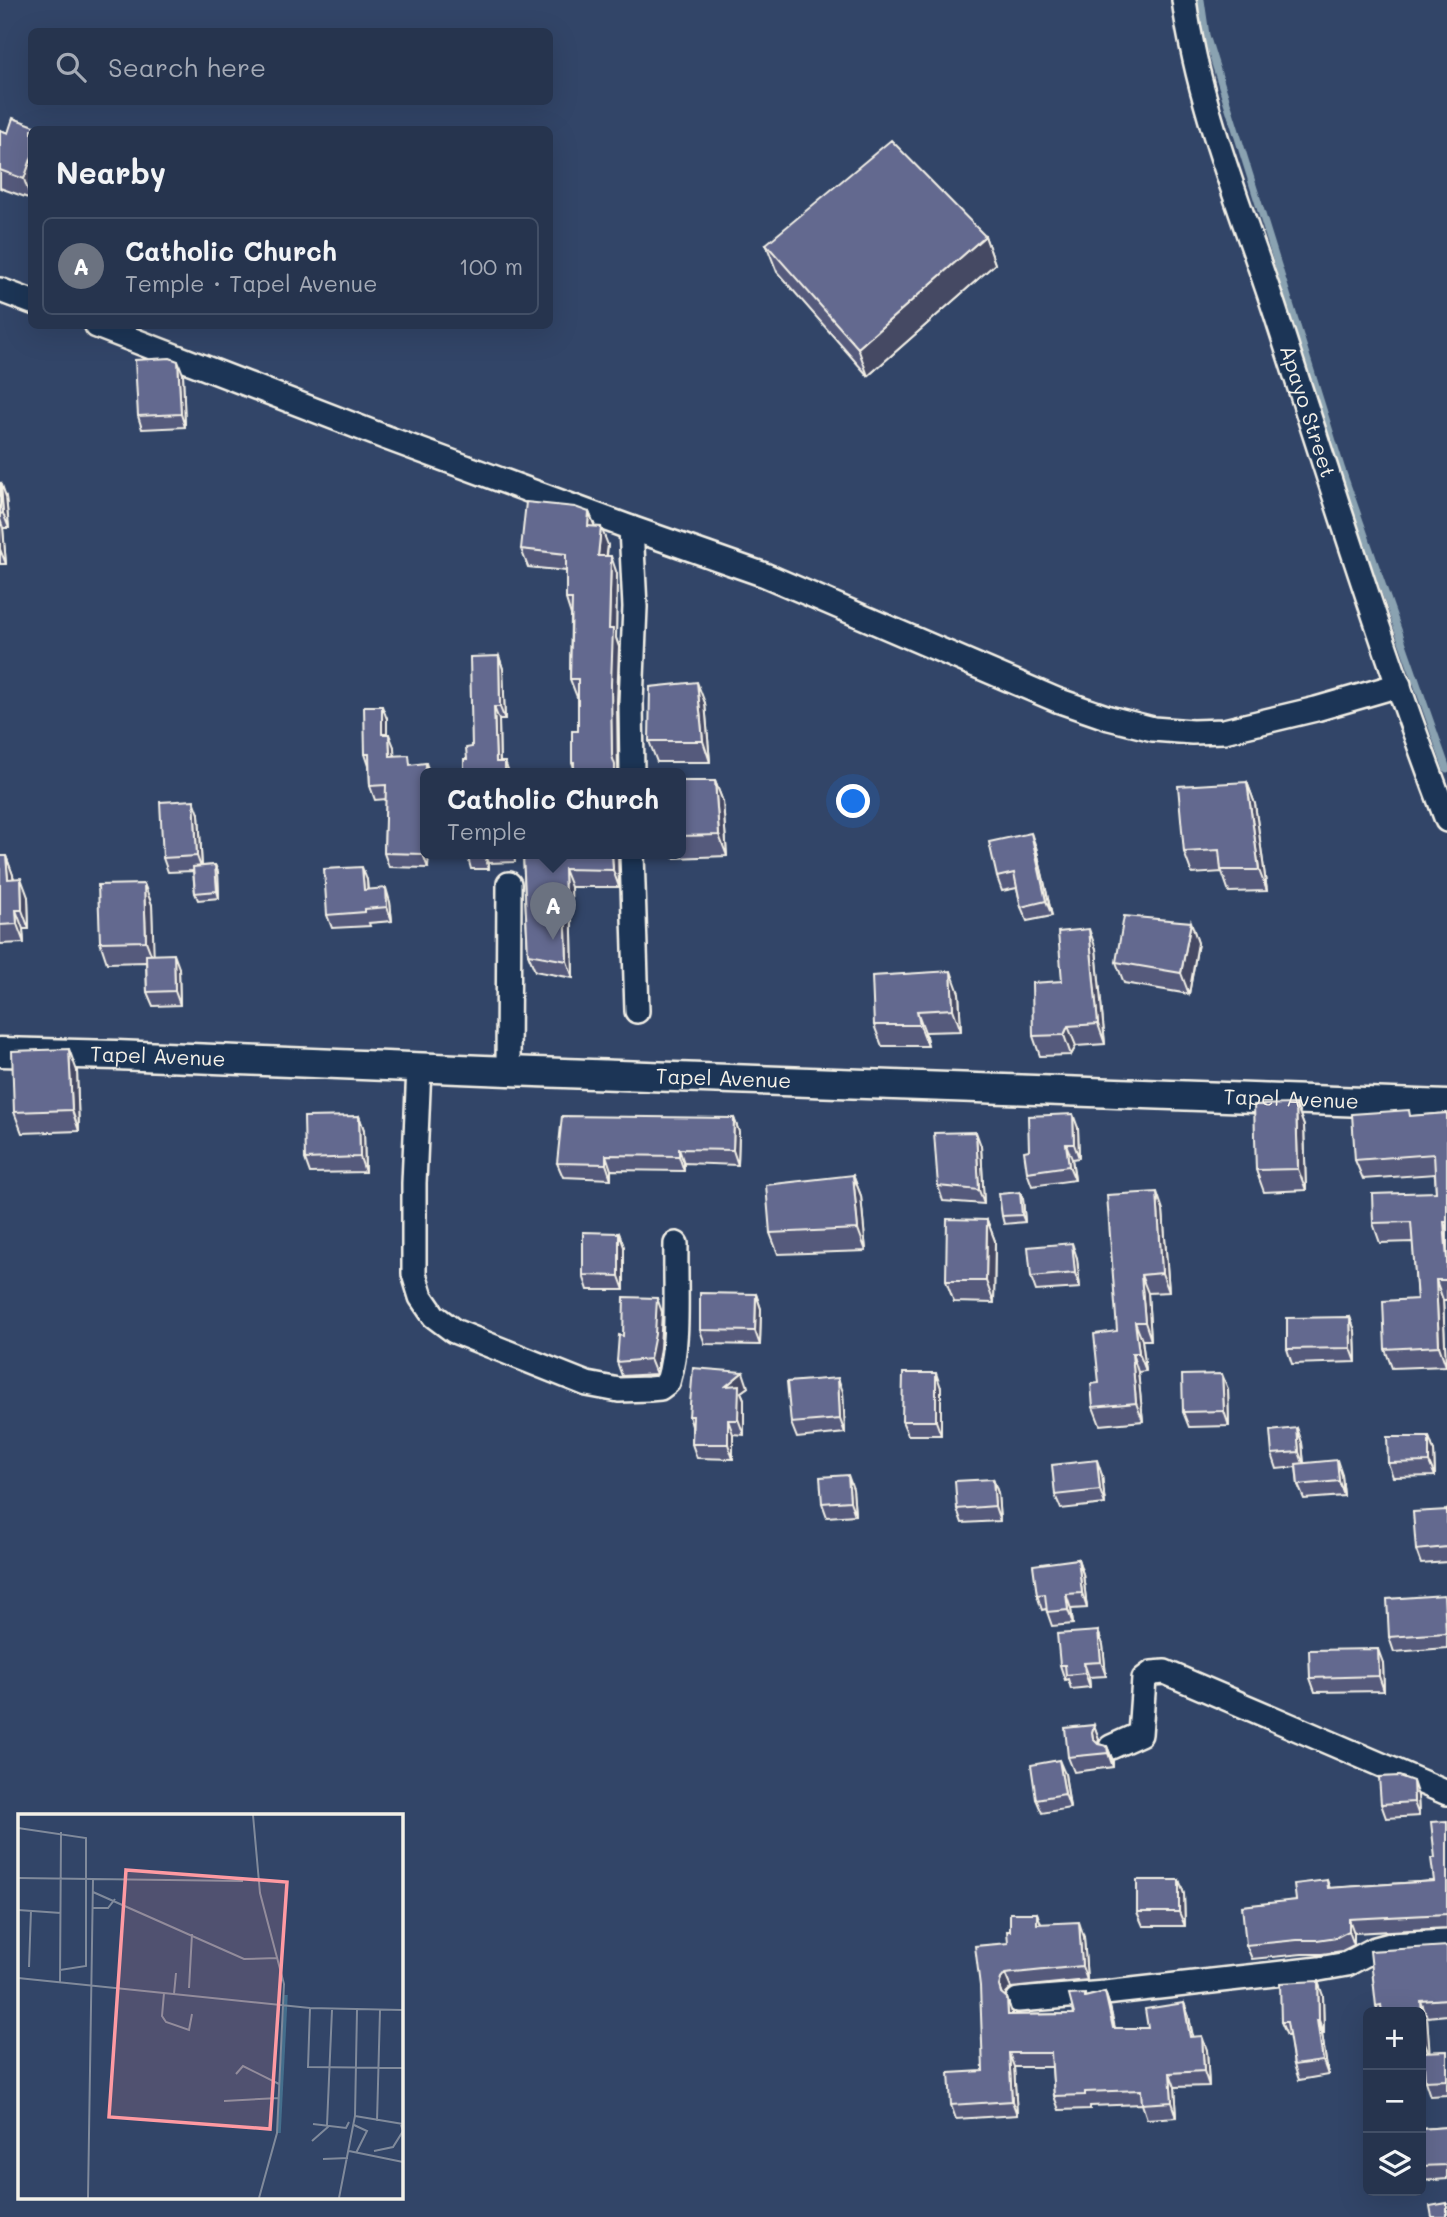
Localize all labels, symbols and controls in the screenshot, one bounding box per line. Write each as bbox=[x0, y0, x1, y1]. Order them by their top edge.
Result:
search box bbox=[28, 28, 553, 105]
icon: search bbox=[52, 48, 90, 86]
text: Search here bbox=[108, 50, 266, 84]
text: Nearby bbox=[56, 152, 166, 192]
text: Catholic Church bbox=[125, 234, 337, 268]
text: A bbox=[73, 251, 89, 281]
text: 100 m bbox=[459, 251, 523, 281]
text: Temple · Tapel Avenue bbox=[125, 268, 378, 298]
street label: Apayo Street bbox=[1275, 341, 1343, 481]
popup bbox=[420, 768, 686, 859]
text: Catholic Church bbox=[447, 782, 659, 816]
your location bbox=[836, 784, 870, 818]
text: Temple bbox=[447, 816, 527, 846]
pin: A bbox=[530, 882, 576, 940]
street label: Tapel Avenue bbox=[90, 1039, 226, 1071]
street label: Tapel Avenue bbox=[655, 1061, 792, 1093]
street label: Tapel Avenue bbox=[1223, 1082, 1359, 1114]
inset map bbox=[18, 1814, 402, 2200]
map controls bbox=[1363, 2007, 1426, 2196]
button: + bbox=[1363, 2007, 1426, 2070]
button: − bbox=[1363, 2070, 1426, 2133]
button: layers bbox=[1363, 2133, 1426, 2196]

